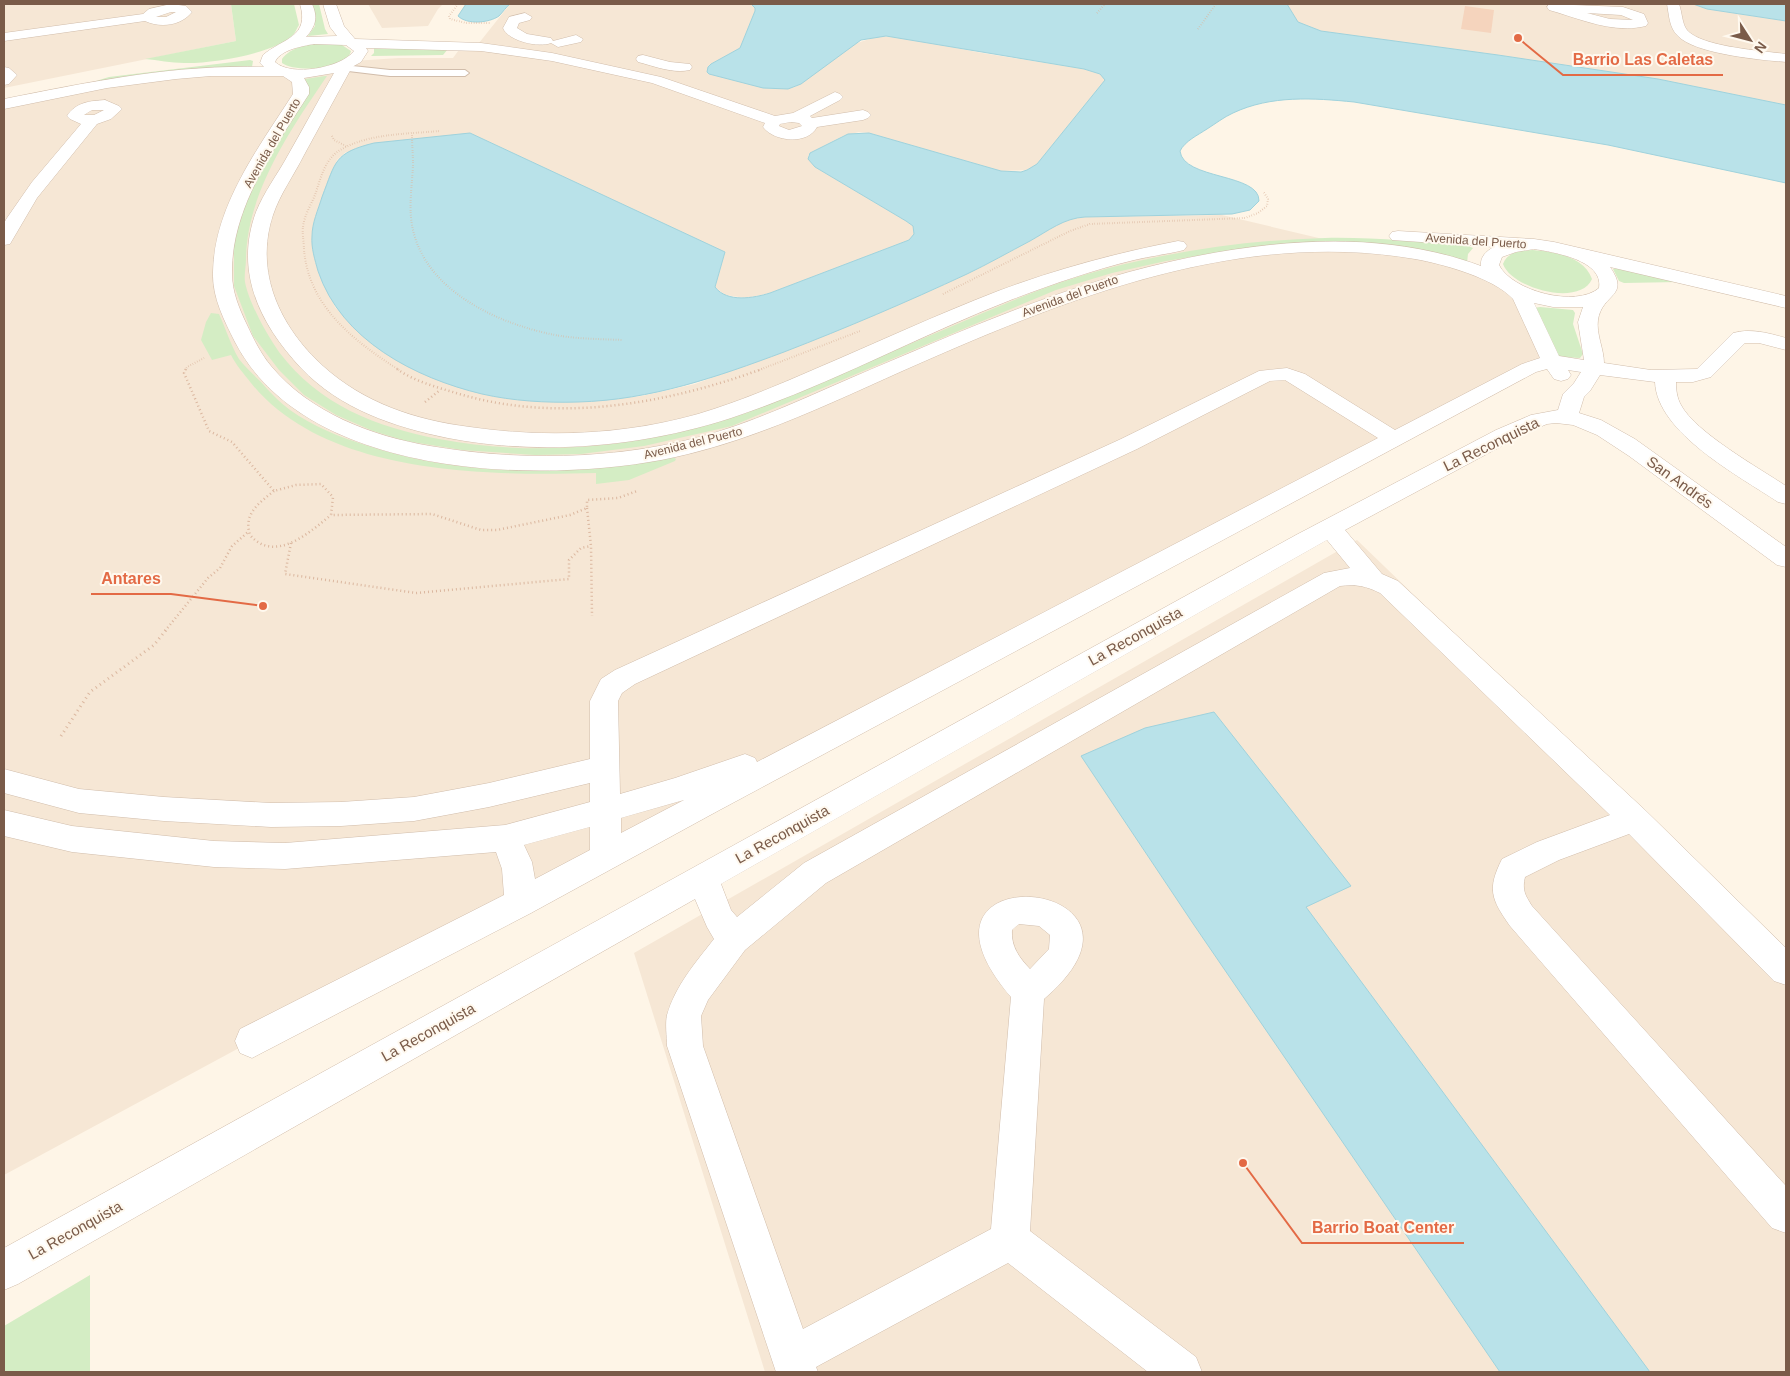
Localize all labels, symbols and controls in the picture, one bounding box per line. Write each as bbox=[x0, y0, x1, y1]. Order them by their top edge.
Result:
north arrow bbox=[1725, 15, 1775, 65]
text: N bbox=[1751, 39, 1770, 56]
callout: Barrio Las Caletas bbox=[1563, 44, 1723, 75]
text: Barrio Las Caletas bbox=[1573, 51, 1713, 68]
street label: Avenida del Puerto bbox=[241, 95, 304, 190]
street label: Avenida del Puerto bbox=[1425, 230, 1527, 252]
street label: Avenida del Puerto bbox=[1020, 272, 1120, 320]
street label: La Reconquista bbox=[1440, 413, 1542, 474]
street label: Avenida del Puerto bbox=[642, 424, 744, 462]
street label: San Andrés bbox=[1644, 452, 1716, 512]
callout: Antares bbox=[91, 563, 171, 594]
text: Antares bbox=[101, 570, 161, 587]
street label: La Reconquista bbox=[1085, 603, 1185, 669]
street label: La Reconquista bbox=[732, 801, 832, 867]
street label: La Reconquista bbox=[378, 999, 478, 1065]
street label: La Reconquista bbox=[25, 1197, 125, 1263]
callout: Barrio Boat Center bbox=[1302, 1212, 1464, 1243]
text: Barrio Boat Center bbox=[1312, 1219, 1454, 1236]

